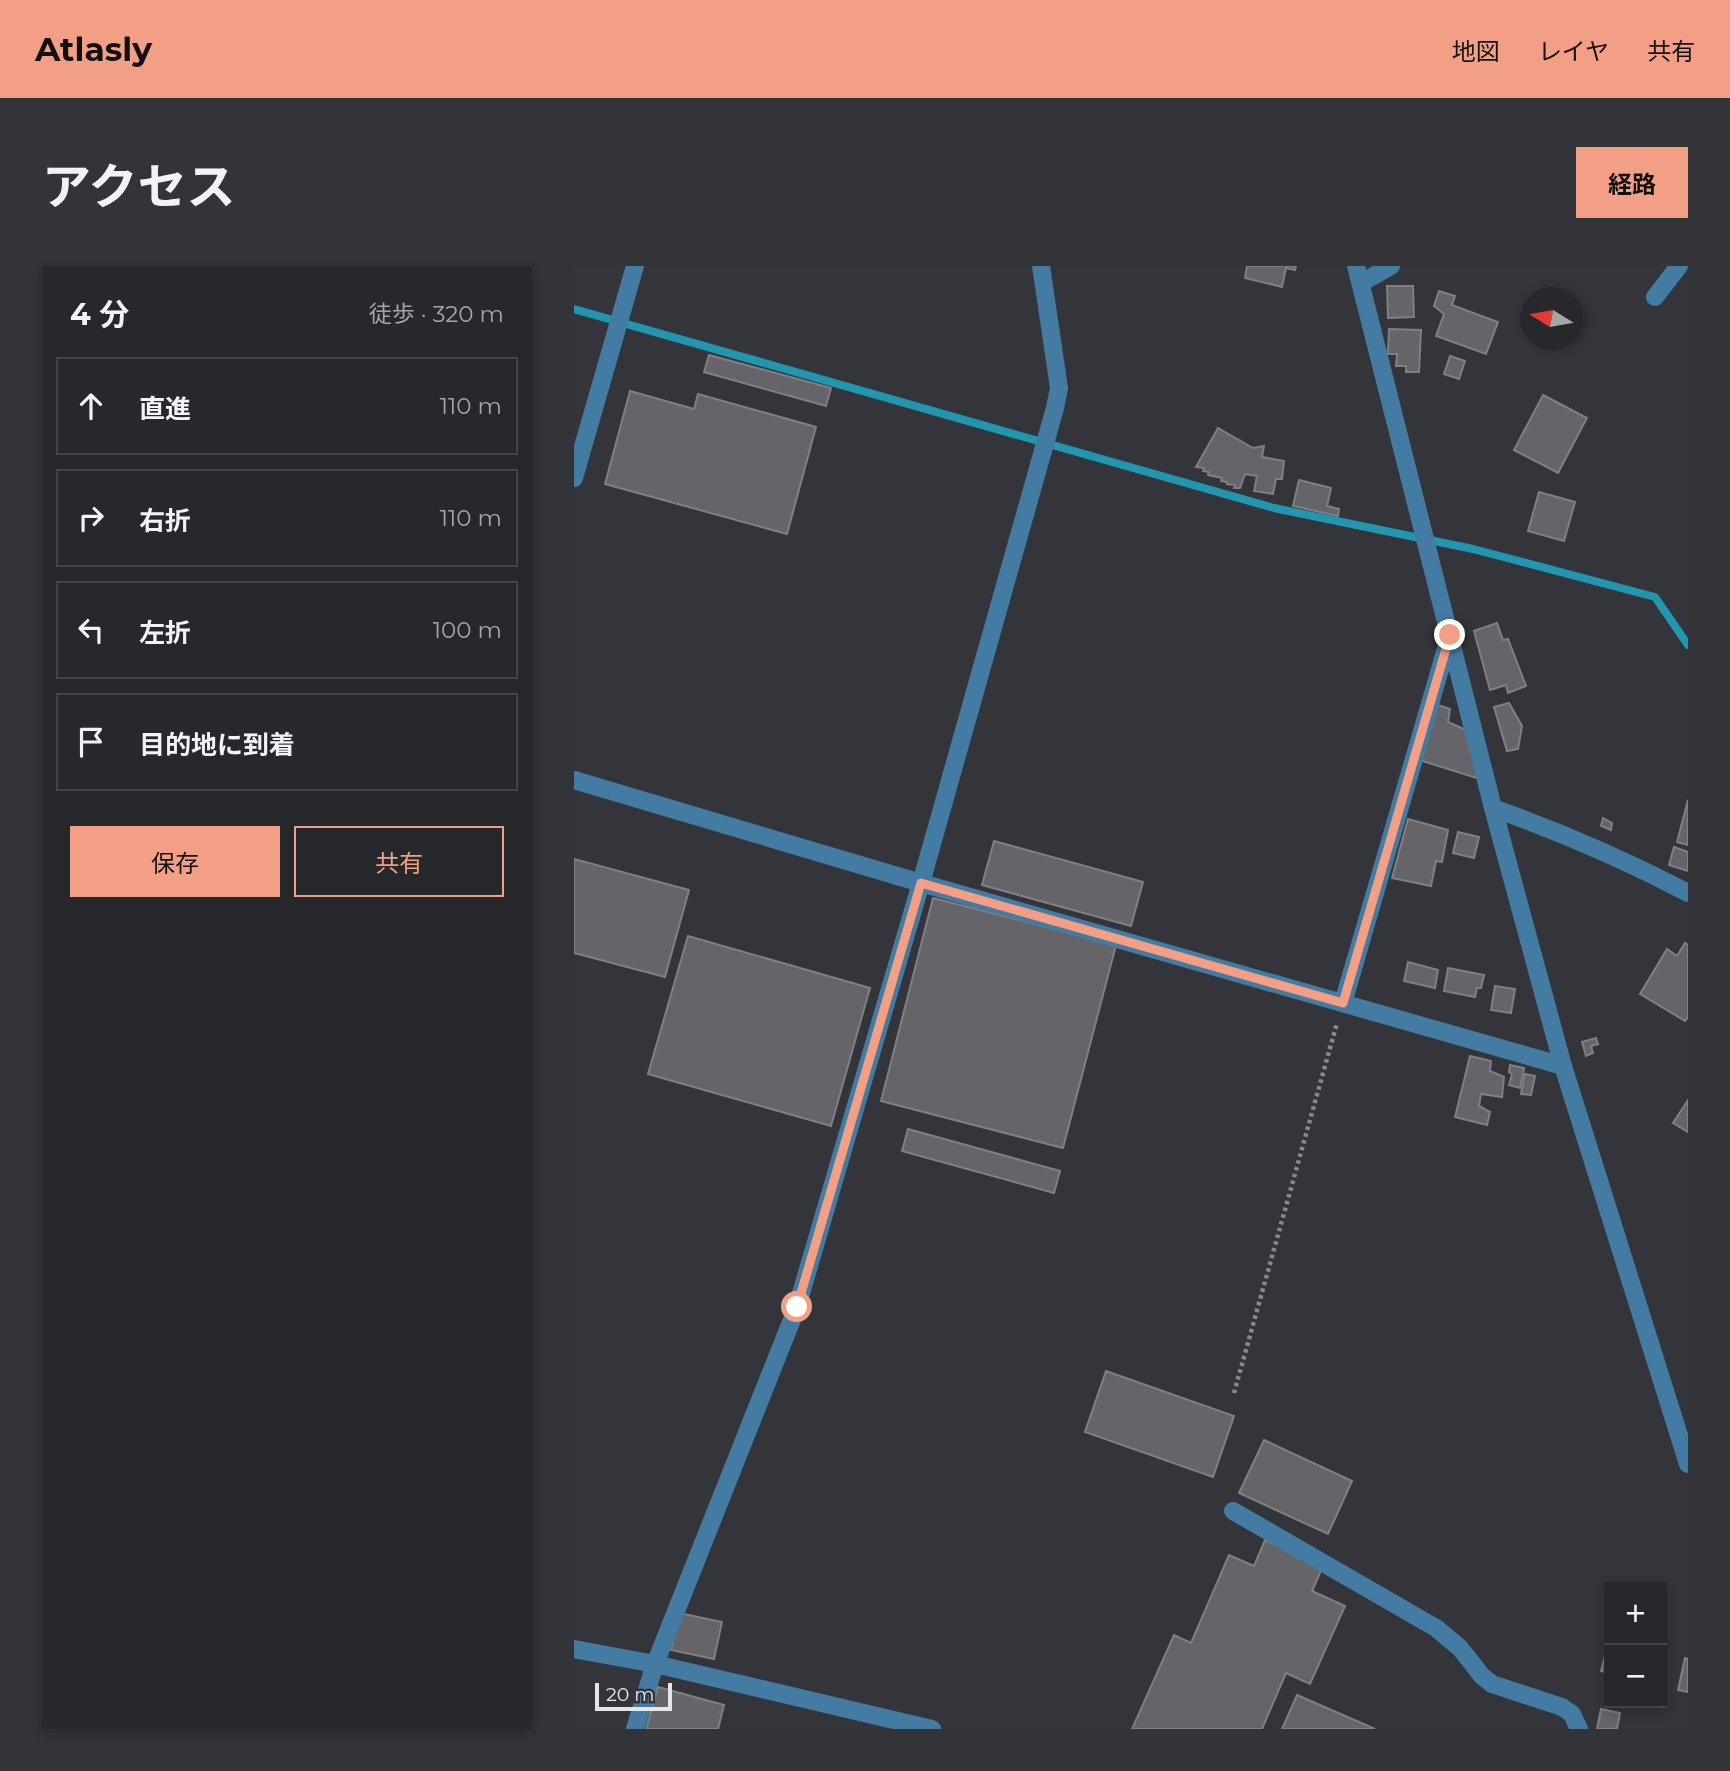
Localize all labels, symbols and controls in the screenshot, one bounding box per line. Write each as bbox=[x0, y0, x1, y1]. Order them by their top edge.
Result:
text: Atlasly bbox=[35, 29, 152, 69]
text: 地図 bbox=[1452, 37, 1500, 66]
text: レイヤ bbox=[1538, 37, 1609, 66]
text: 共有 bbox=[1647, 37, 1695, 66]
button: 経路 bbox=[1576, 147, 1688, 218]
text: アクセス bbox=[42, 157, 236, 216]
north arrow bbox=[1520, 287, 1583, 350]
text: 4 分 bbox=[70, 296, 129, 333]
text: 徒歩 · 320 m bbox=[369, 300, 504, 328]
icon: ahead bbox=[72, 387, 110, 425]
text: 110 m bbox=[440, 392, 502, 420]
text: 直進 bbox=[139, 393, 191, 425]
icon: right bbox=[72, 499, 110, 537]
text: 110 m bbox=[440, 504, 502, 532]
text: 右折 bbox=[139, 505, 191, 537]
icon: left bbox=[72, 611, 110, 649]
text: 100 m bbox=[433, 616, 502, 644]
text: 左折 bbox=[139, 617, 191, 649]
route end bbox=[1434, 619, 1465, 650]
icon: arrive bbox=[72, 723, 110, 761]
text: 目的地に到着 bbox=[139, 729, 295, 761]
button: 保存 bbox=[70, 826, 280, 897]
button: 共有 bbox=[294, 826, 504, 897]
route start bbox=[781, 1291, 812, 1322]
map controls bbox=[1604, 1582, 1667, 1708]
button: + bbox=[1604, 1582, 1667, 1645]
button: − bbox=[1604, 1645, 1667, 1708]
scale bar bbox=[595, 1680, 672, 1712]
text: 20 m bbox=[606, 1683, 654, 1706]

